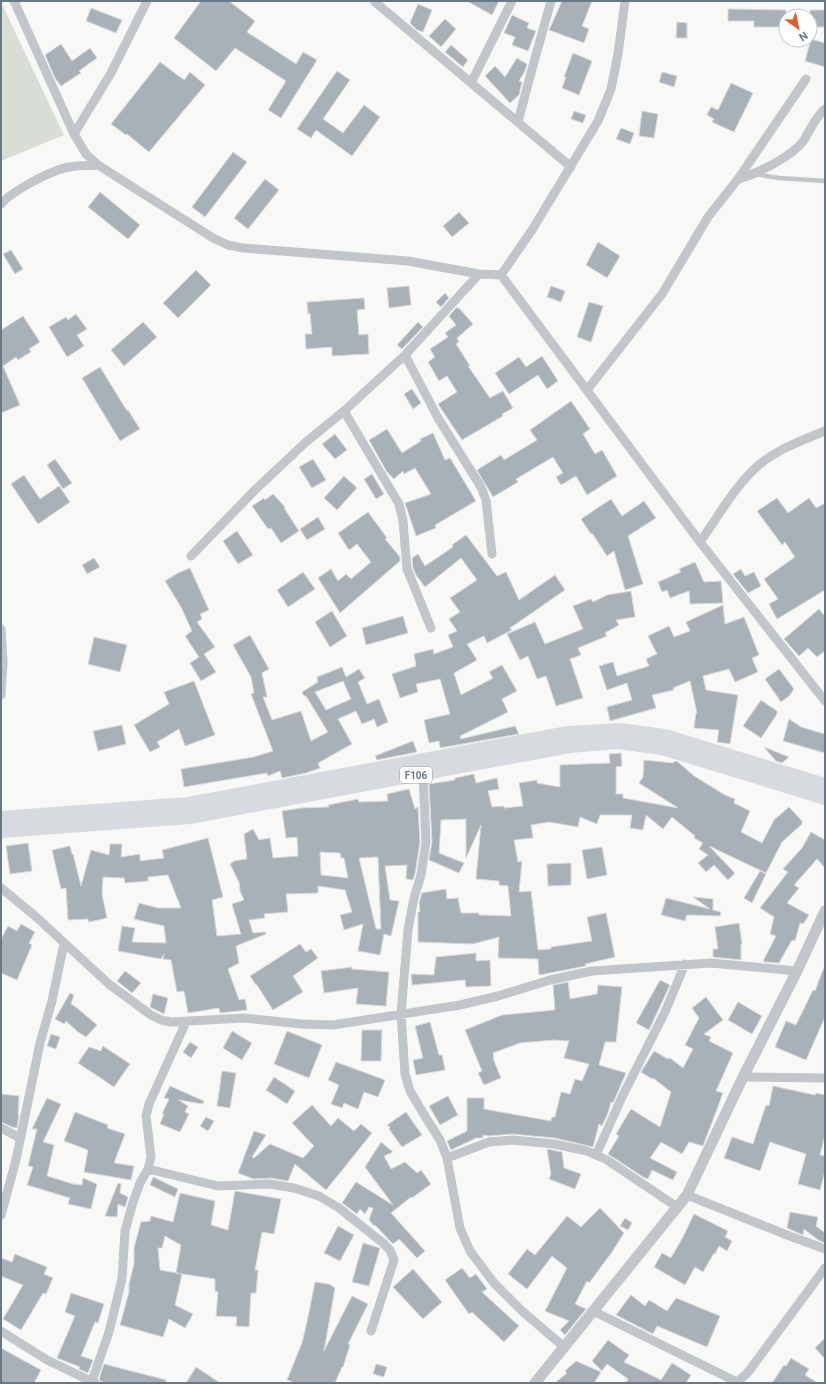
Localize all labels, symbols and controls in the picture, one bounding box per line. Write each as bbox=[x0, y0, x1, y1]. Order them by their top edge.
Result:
north arrow bbox=[778, 8, 818, 48]
text: N bbox=[796, 28, 810, 44]
road number: F106 bbox=[400, 767, 432, 783]

